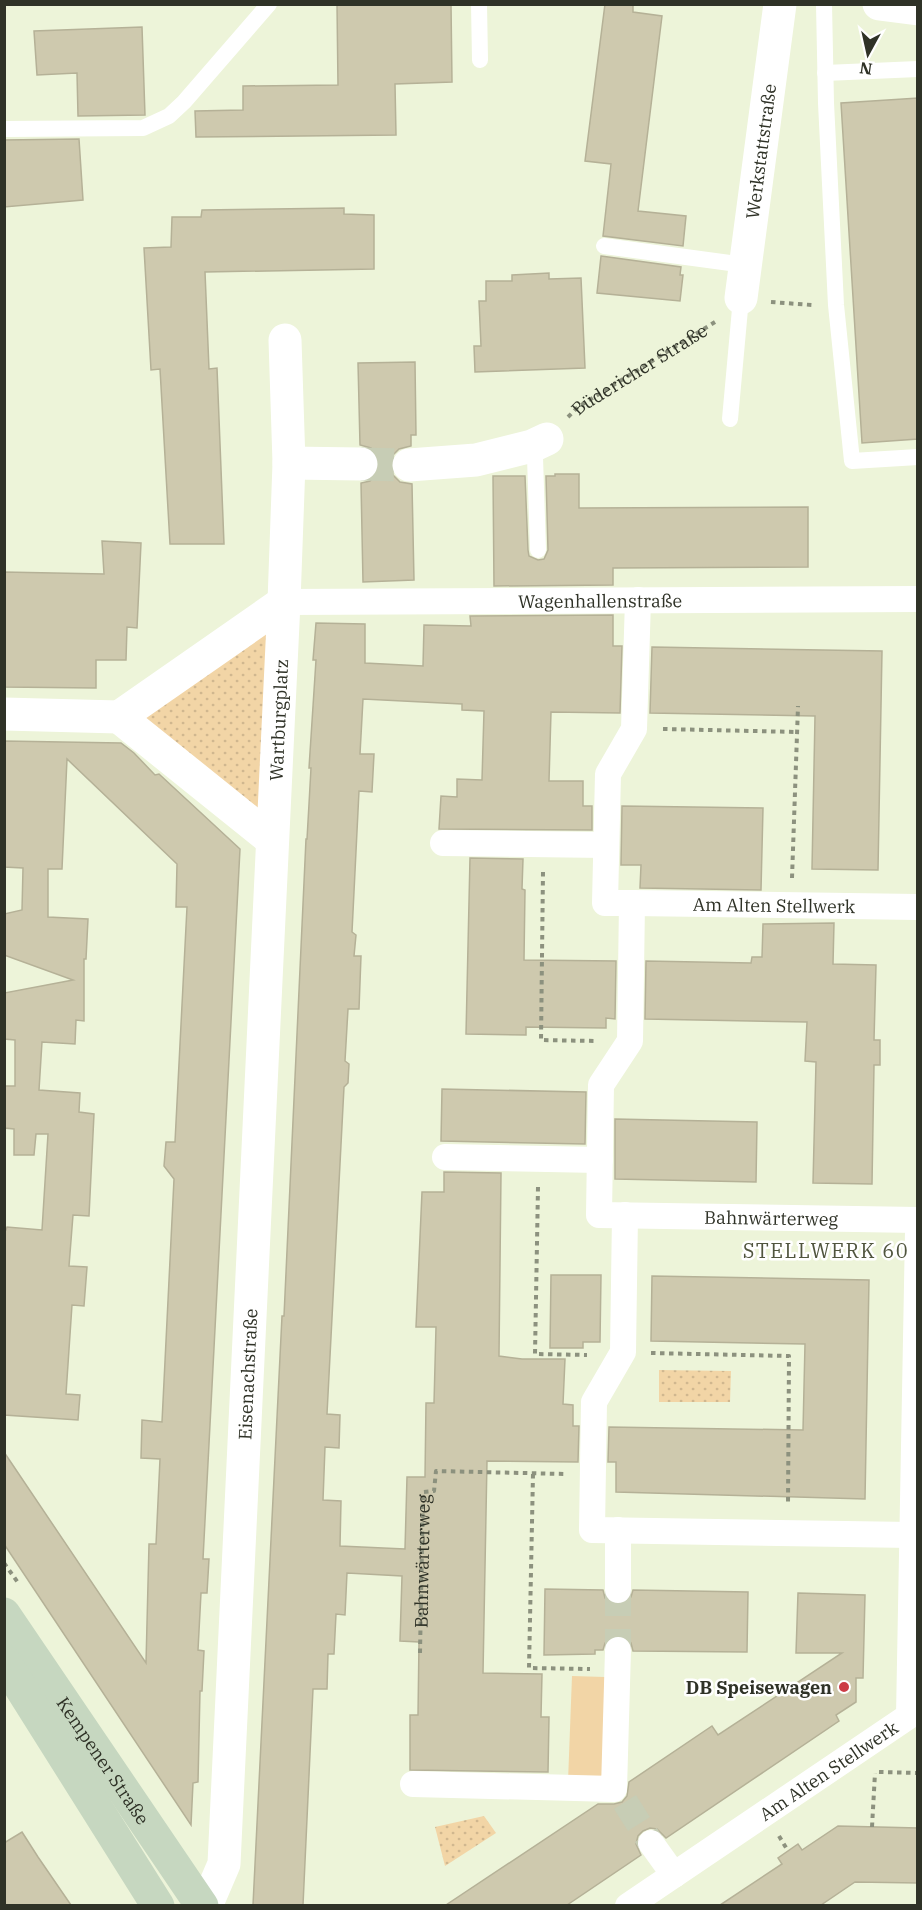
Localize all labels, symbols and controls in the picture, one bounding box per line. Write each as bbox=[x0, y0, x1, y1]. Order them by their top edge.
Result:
north arrow bbox=[838, 24, 898, 84]
text: N bbox=[858, 58, 874, 80]
street label: Werkstattstraße bbox=[740, 82, 781, 220]
street label: Büdericher Straße bbox=[566, 318, 711, 419]
street label: Wagenhallenstraße bbox=[518, 589, 682, 612]
street label: Wartburgplatz bbox=[264, 658, 293, 781]
street label: Am Alten Stellwerk bbox=[693, 892, 856, 918]
street label: Bahnwärterweg bbox=[704, 1205, 839, 1230]
district label: STELLWERK 60 bbox=[743, 1237, 909, 1264]
street label: Eisenachstraße bbox=[233, 1308, 262, 1441]
street label: Bahnwärterweg bbox=[409, 1494, 434, 1628]
place label: DB Speisewagen bbox=[686, 1676, 832, 1699]
marker: DB Speisewagen bbox=[837, 1680, 851, 1694]
street label: Kempener Straße bbox=[52, 1692, 155, 1829]
street label: Am Alten Stellwerk bbox=[755, 1715, 903, 1825]

